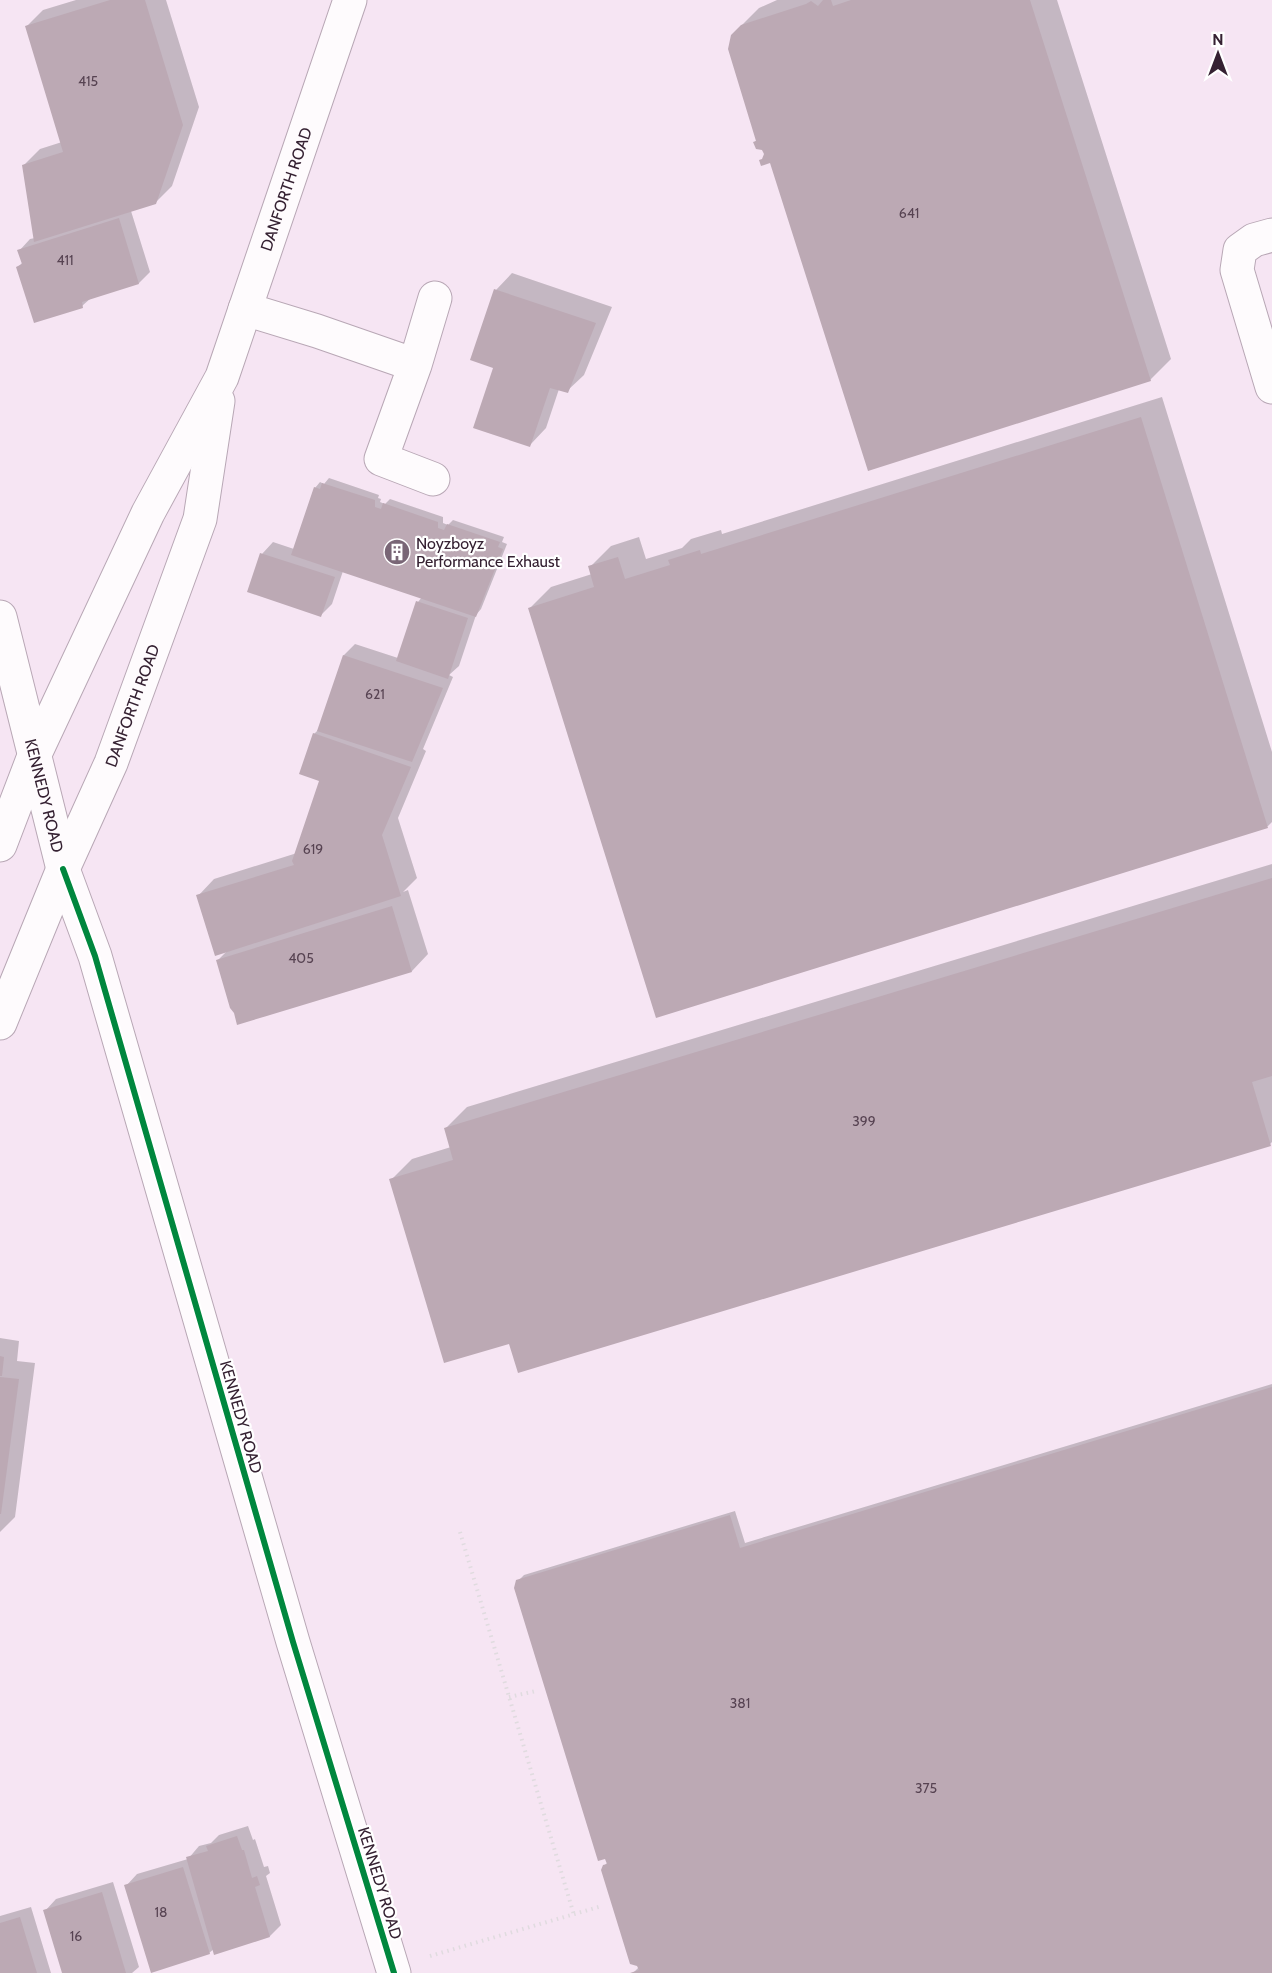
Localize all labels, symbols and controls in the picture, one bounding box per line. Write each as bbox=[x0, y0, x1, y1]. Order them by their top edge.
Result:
north arrow bbox=[1188, 24, 1248, 84]
text: N bbox=[1212, 30, 1224, 49]
house number: 415 bbox=[78, 72, 98, 90]
street label: DANFORTH ROAD bbox=[256, 125, 316, 253]
house number: 641 bbox=[899, 204, 919, 222]
house number: 411 bbox=[56, 251, 74, 269]
place label: Noyzboyz Performance Exhaust bbox=[416, 534, 561, 571]
building icon: Noyzboyz Performance Exhaust bbox=[382, 537, 412, 567]
street label: DANFORTH ROAD bbox=[101, 641, 163, 769]
house number: 621 bbox=[365, 685, 385, 703]
street label: KENNEDY ROAD bbox=[21, 737, 68, 854]
house number: 619 bbox=[303, 840, 323, 858]
house number: 405 bbox=[288, 949, 314, 967]
house number: 399 bbox=[852, 1112, 876, 1130]
street label: KENNEDY ROAD bbox=[216, 1358, 266, 1476]
house number: 381 bbox=[730, 1694, 750, 1712]
house number: 375 bbox=[915, 1779, 937, 1797]
street label: KENNEDY ROAD bbox=[354, 1825, 406, 1941]
house number: 18 bbox=[154, 1903, 168, 1921]
house number: 16 bbox=[70, 1927, 82, 1945]

